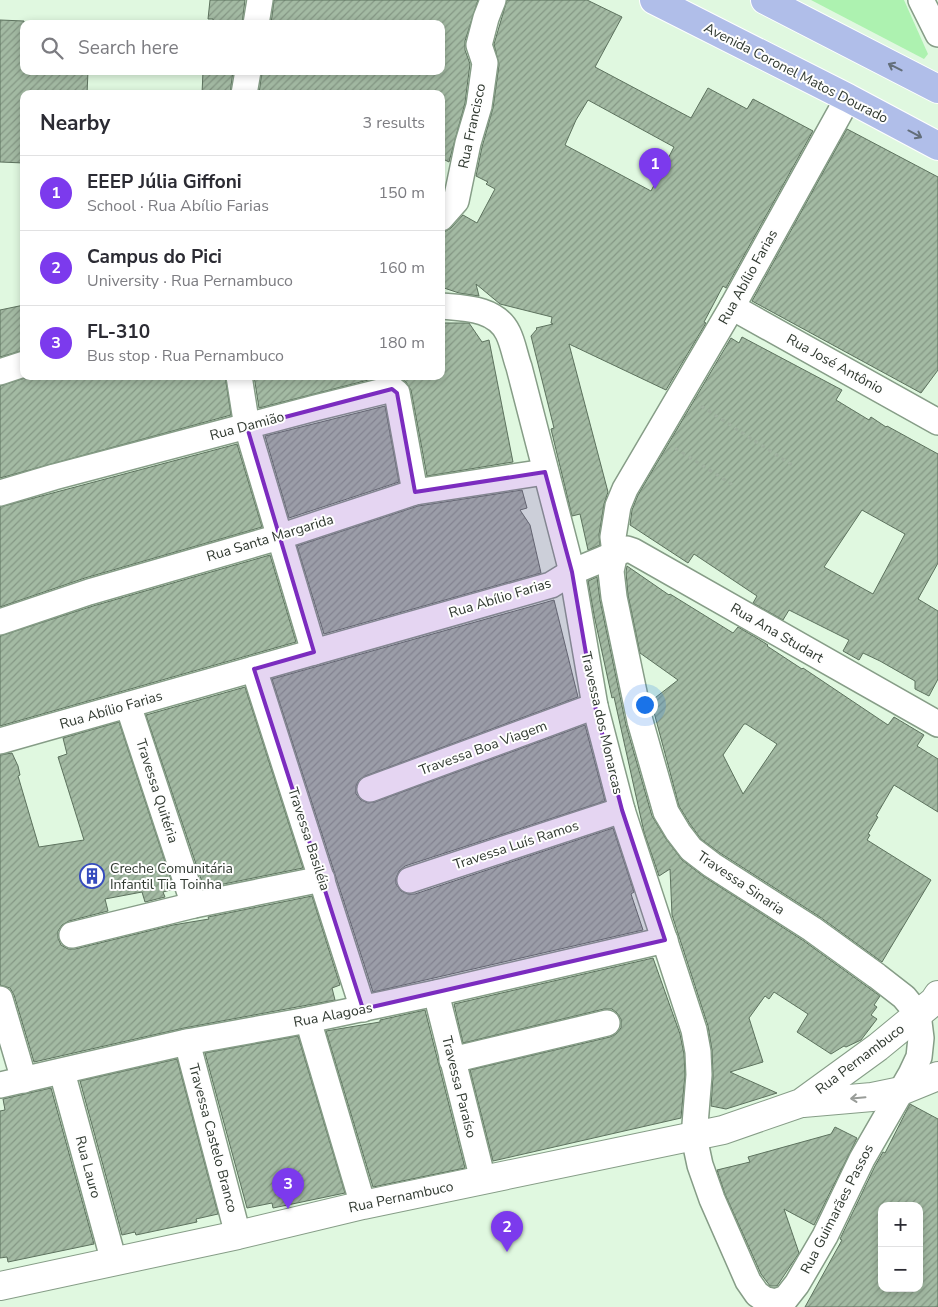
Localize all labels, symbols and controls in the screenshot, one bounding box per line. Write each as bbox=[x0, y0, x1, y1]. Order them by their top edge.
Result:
street label: Avenida Coronel Matos Dourado bbox=[701, 18, 891, 128]
search box bbox=[20, 20, 445, 75]
icon: search bbox=[38, 34, 66, 62]
text: Search here bbox=[78, 35, 179, 61]
one-way arrow bbox=[887, 62, 902, 72]
street label: Rua Francisco bbox=[454, 81, 490, 170]
text: Nearby bbox=[40, 109, 110, 137]
text: 3 results bbox=[363, 112, 425, 134]
one-way arrow bbox=[908, 129, 923, 139]
pin: 1 bbox=[639, 148, 671, 189]
text: EEEP Júlia Giffoni bbox=[87, 169, 242, 195]
text: 1 bbox=[51, 182, 61, 204]
text: 150 m bbox=[378, 182, 425, 204]
text: School · Rua Abílio Farias bbox=[87, 195, 269, 217]
street label: Rua Abílio Farias bbox=[714, 226, 782, 328]
text: Campus do Pici bbox=[87, 244, 222, 270]
text: 2 bbox=[51, 257, 61, 279]
text: 160 m bbox=[378, 257, 425, 279]
text: University · Rua Pernambuco bbox=[87, 270, 293, 292]
text: FL-310 bbox=[87, 319, 150, 345]
street label: Rua José Antônio bbox=[783, 329, 887, 399]
text: 3 bbox=[51, 332, 61, 354]
text: 180 m bbox=[378, 332, 425, 354]
text: Bus stop · Rua Pernambuco bbox=[87, 345, 284, 367]
street label: Rua Damião bbox=[208, 407, 287, 445]
street label: Rua Santa Margarida bbox=[204, 510, 336, 566]
street label: Rua Abílio Farias bbox=[447, 573, 554, 623]
street label: Rua Ana Studart bbox=[727, 599, 827, 667]
street label: Travessa dos Monarcas bbox=[576, 650, 628, 796]
street label: Rua Abílio Farias bbox=[57, 686, 165, 734]
your location bbox=[632, 692, 658, 718]
street label: Travessa Boa Viagem bbox=[416, 716, 550, 780]
street label: Travessa Quitéria bbox=[131, 736, 183, 846]
street label: Travessa Basiléia bbox=[283, 785, 335, 893]
street label: Travessa Luís Ramos bbox=[451, 816, 581, 874]
street label: Travessa Sinaria bbox=[694, 847, 788, 919]
place label: Creche Comunitária Infantil Tia Toinha bbox=[110, 859, 233, 894]
building icon: Creche Comunitária Infantil Tia Toinha bbox=[79, 863, 105, 889]
street label: Rua Alagoas bbox=[292, 998, 374, 1032]
street label: Rua Pernambuco bbox=[812, 1019, 909, 1099]
street label: Travessa Paraíso bbox=[437, 1034, 481, 1140]
street label: Travessa Castelo Branco bbox=[184, 1061, 242, 1215]
one-way arrow bbox=[850, 1093, 866, 1103]
street label: Rua Lauro bbox=[71, 1134, 105, 1200]
street label: Rua Guimarães Passos bbox=[796, 1141, 878, 1277]
pin: 3 bbox=[272, 1168, 304, 1209]
street label: Rua Pernambuco bbox=[347, 1177, 455, 1217]
map controls bbox=[878, 1202, 923, 1292]
button: + bbox=[878, 1202, 923, 1247]
pin: 2 bbox=[491, 1211, 523, 1252]
button: − bbox=[878, 1247, 923, 1292]

